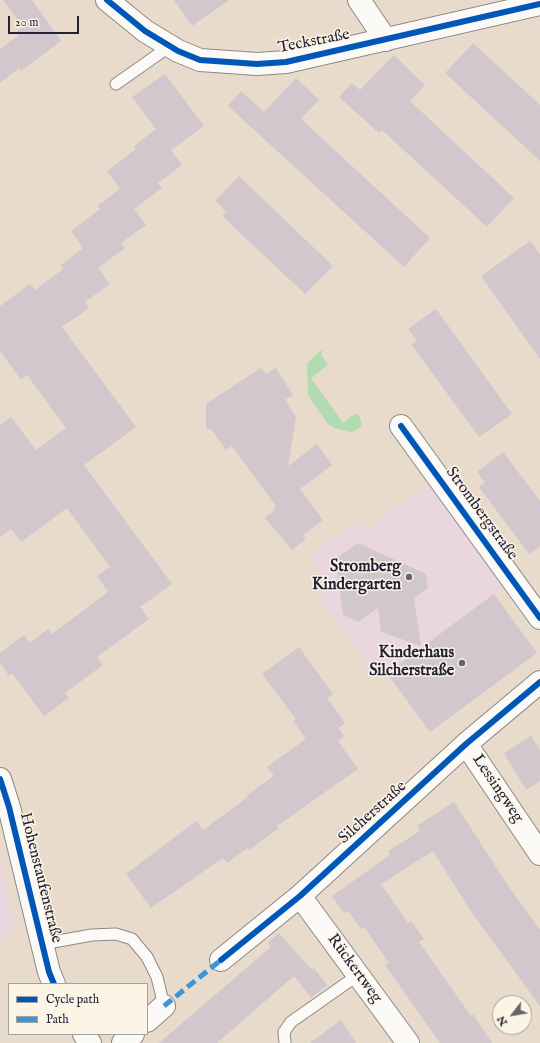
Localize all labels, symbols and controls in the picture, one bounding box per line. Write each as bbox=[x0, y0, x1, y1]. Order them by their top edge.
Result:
scale bar bbox=[10, 8, 81, 34]
text: 20 m bbox=[15, 15, 38, 30]
street label: Teckstraße bbox=[277, 26, 351, 58]
street label: Strombergstraße bbox=[441, 464, 521, 564]
place label: Stromberg Kindergarten bbox=[312, 558, 401, 596]
marker: Stromberg Kindergarten bbox=[404, 572, 414, 582]
place label: Kinderhaus Silcherstraße bbox=[369, 644, 454, 682]
marker: Kinderhaus Silcherstraße bbox=[457, 658, 467, 668]
street label: Lessingweg bbox=[467, 751, 527, 827]
street label: Silcherstraße bbox=[335, 777, 411, 849]
street label: Hohenstaufenstraße bbox=[14, 811, 66, 945]
street label: Rückertweg bbox=[322, 931, 386, 1007]
legend bbox=[8, 983, 148, 1035]
text: Cycle path bbox=[46, 992, 99, 1007]
north arrow bbox=[492, 995, 532, 1035]
text: Path bbox=[46, 1012, 69, 1027]
text: N bbox=[494, 1013, 511, 1028]

